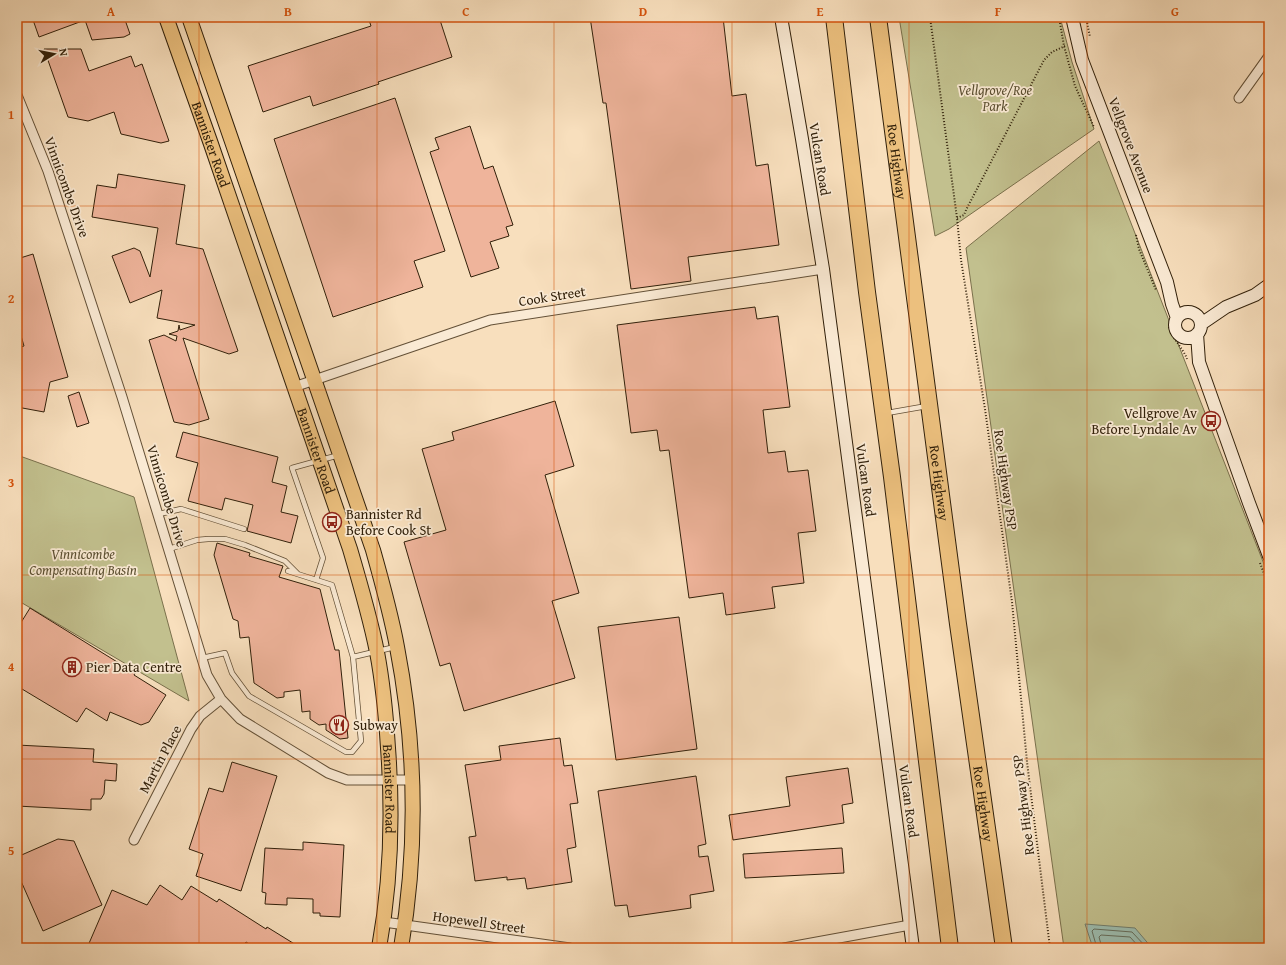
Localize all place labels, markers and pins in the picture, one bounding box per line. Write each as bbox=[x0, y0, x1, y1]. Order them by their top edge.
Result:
place label: Vellgrove Av Before Lyndale Av bbox=[1092, 403, 1197, 439]
bus stop icon: Vellgrove Av Before Lyndale Av bbox=[1200, 410, 1222, 432]
place label: Bannister Rd Before Cook St bbox=[346, 504, 431, 540]
bus stop icon: Bannister Rd Before Cook St bbox=[321, 511, 343, 533]
building icon: Pier Data Centre bbox=[61, 656, 83, 678]
place label: Pier Data Centre bbox=[86, 657, 182, 677]
restaurant icon: Subway bbox=[328, 714, 350, 736]
place label: Subway bbox=[353, 715, 398, 735]

